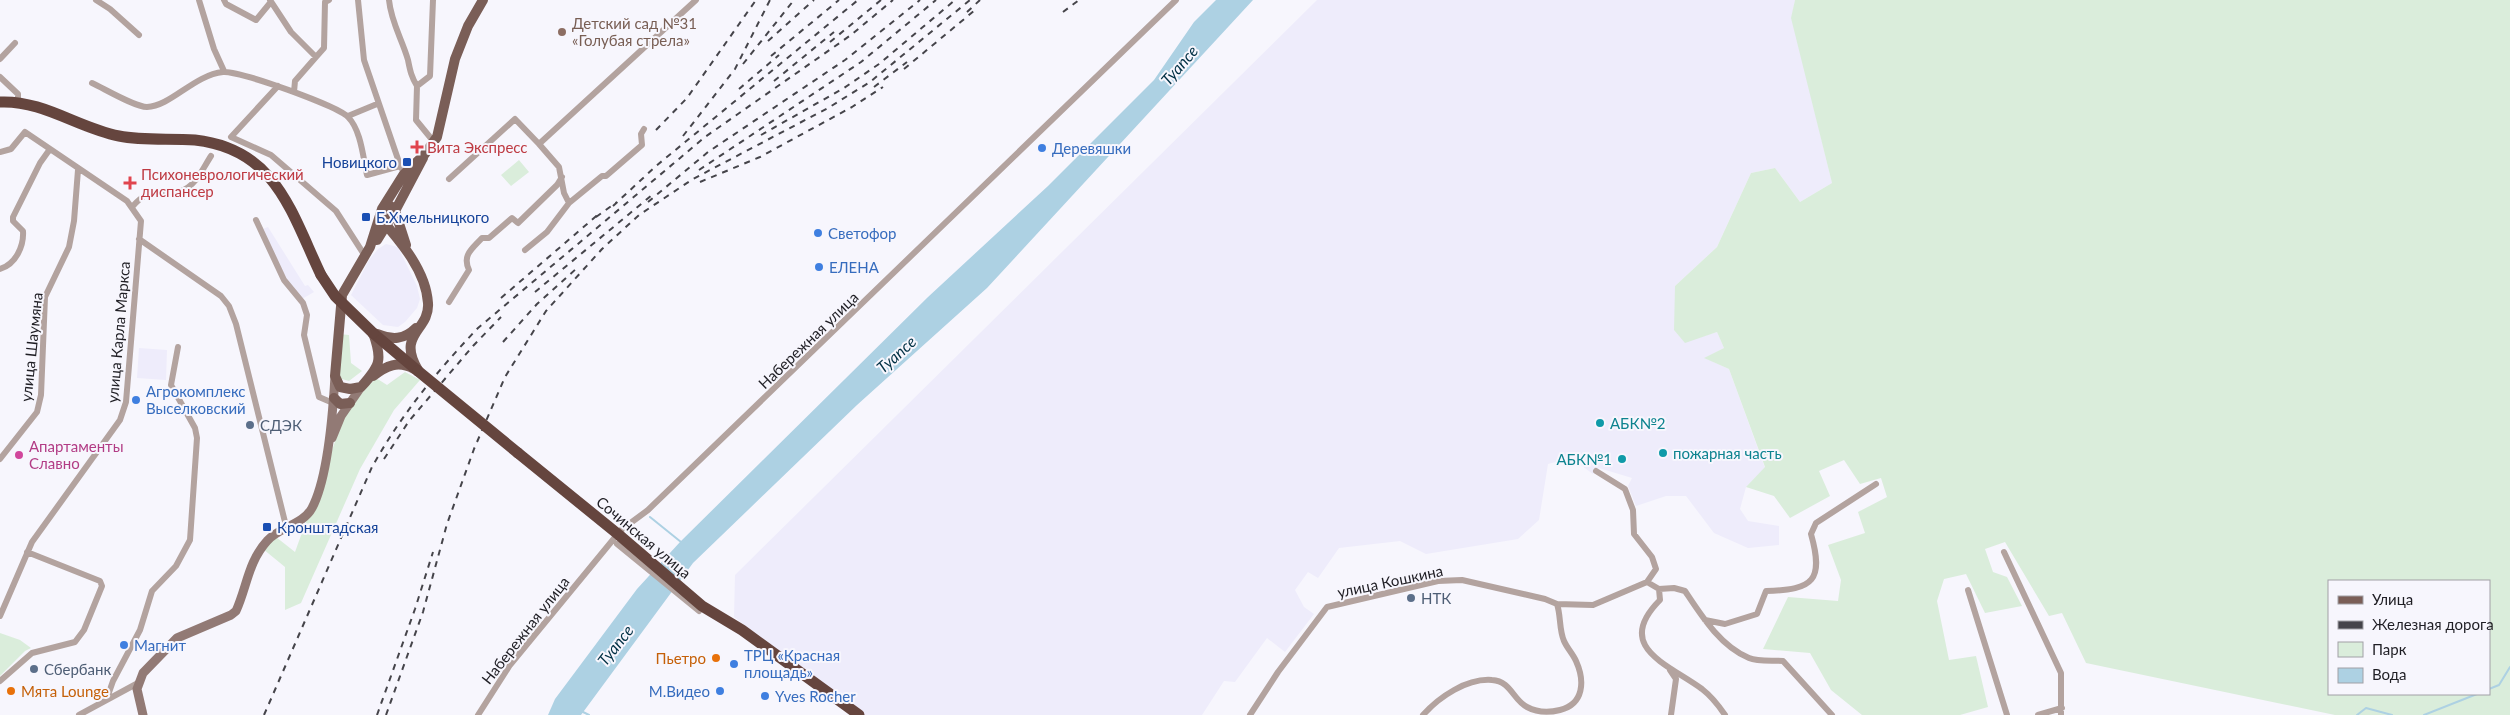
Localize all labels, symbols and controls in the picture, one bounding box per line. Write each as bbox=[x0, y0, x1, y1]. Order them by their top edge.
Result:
place label: Детский сад №31 «Голубая стрела» bbox=[572, 14, 697, 49]
marker: Детский сад №31 «Голубая стрела» bbox=[556, 26, 568, 38]
water label: Туапсе bbox=[1157, 41, 1202, 89]
place label: Вита Экспресс bbox=[427, 138, 528, 156]
place label: Деревяшки bbox=[1052, 139, 1131, 157]
marker: Вита Экспресс bbox=[411, 141, 423, 153]
marker: Деревяшки bbox=[1036, 142, 1048, 154]
place label: Новицкого bbox=[322, 153, 397, 171]
marker: Новицкого bbox=[401, 156, 413, 168]
place label: Психоневрологический диспансер bbox=[141, 165, 304, 200]
marker: Психоневрологический диспансер bbox=[123, 176, 137, 190]
place label: Б.Хмельницкого bbox=[376, 208, 489, 226]
marker: Б.Хмельницкого bbox=[360, 211, 372, 223]
place label: Светофор bbox=[828, 224, 897, 242]
marker: Светофор bbox=[812, 227, 824, 239]
place label: ЕЛЕНА bbox=[829, 258, 880, 276]
street label: улица Карла Маркса bbox=[103, 260, 133, 404]
marker: ЕЛЕНА bbox=[813, 261, 825, 273]
street label: Набережная улица bbox=[754, 288, 862, 392]
street label: улица Шаумяна bbox=[16, 292, 46, 402]
water label: Туапсе bbox=[872, 331, 920, 377]
place label: Агрокомплекс Выселковский bbox=[146, 382, 246, 417]
marker: Агрокомплекс Выселковский bbox=[130, 394, 142, 406]
place label: АБК№2 bbox=[1610, 414, 1666, 432]
place label: СДЭК bbox=[260, 416, 302, 434]
marker: АБК№2 bbox=[1594, 417, 1606, 429]
marker: СДЭК bbox=[244, 419, 256, 431]
place label: Апартаменты Славно bbox=[29, 437, 124, 472]
place label: пожарная часть bbox=[1673, 444, 1782, 462]
marker: пожарная часть bbox=[1657, 447, 1669, 459]
marker: Апартаменты Славно bbox=[13, 449, 25, 461]
place label: АБК№1 bbox=[1556, 450, 1612, 468]
marker: АБК№1 bbox=[1616, 453, 1628, 465]
street label: Сочинская улица bbox=[593, 492, 695, 582]
place label: Кронштадская bbox=[277, 518, 379, 536]
marker: Кронштадская bbox=[261, 521, 273, 533]
street label: улица Кошкина bbox=[1336, 561, 1444, 601]
street label: Набережная улица bbox=[477, 573, 573, 687]
legend bbox=[2328, 580, 2490, 695]
place label: НТК bbox=[1421, 589, 1451, 607]
text: Улица bbox=[2372, 590, 2413, 608]
marker: НТК bbox=[1405, 592, 1417, 604]
text: Железная дорога bbox=[2372, 615, 2494, 633]
water label: Туапсе bbox=[593, 621, 637, 669]
place label: Магнит bbox=[134, 636, 186, 654]
marker: Магнит bbox=[118, 639, 130, 651]
text: Парк bbox=[2372, 640, 2407, 658]
place label: ТРЦ «Красная площадь» bbox=[744, 646, 840, 681]
place label: Пьетро bbox=[656, 649, 706, 667]
marker: Пьетро bbox=[710, 652, 722, 664]
marker: ТРЦ «Красная площадь» bbox=[728, 658, 740, 670]
place label: Сбербанк bbox=[44, 660, 112, 678]
marker: Сбербанк bbox=[28, 663, 40, 675]
text: Вода bbox=[2372, 665, 2407, 683]
place label: Мята Lounge bbox=[21, 682, 109, 700]
place label: М.Видео bbox=[649, 682, 710, 700]
marker: Мята Lounge bbox=[5, 685, 17, 697]
marker: М.Видео bbox=[714, 685, 726, 697]
place label: Yves Rocher bbox=[775, 687, 856, 705]
marker: Yves Rocher bbox=[759, 690, 771, 702]

